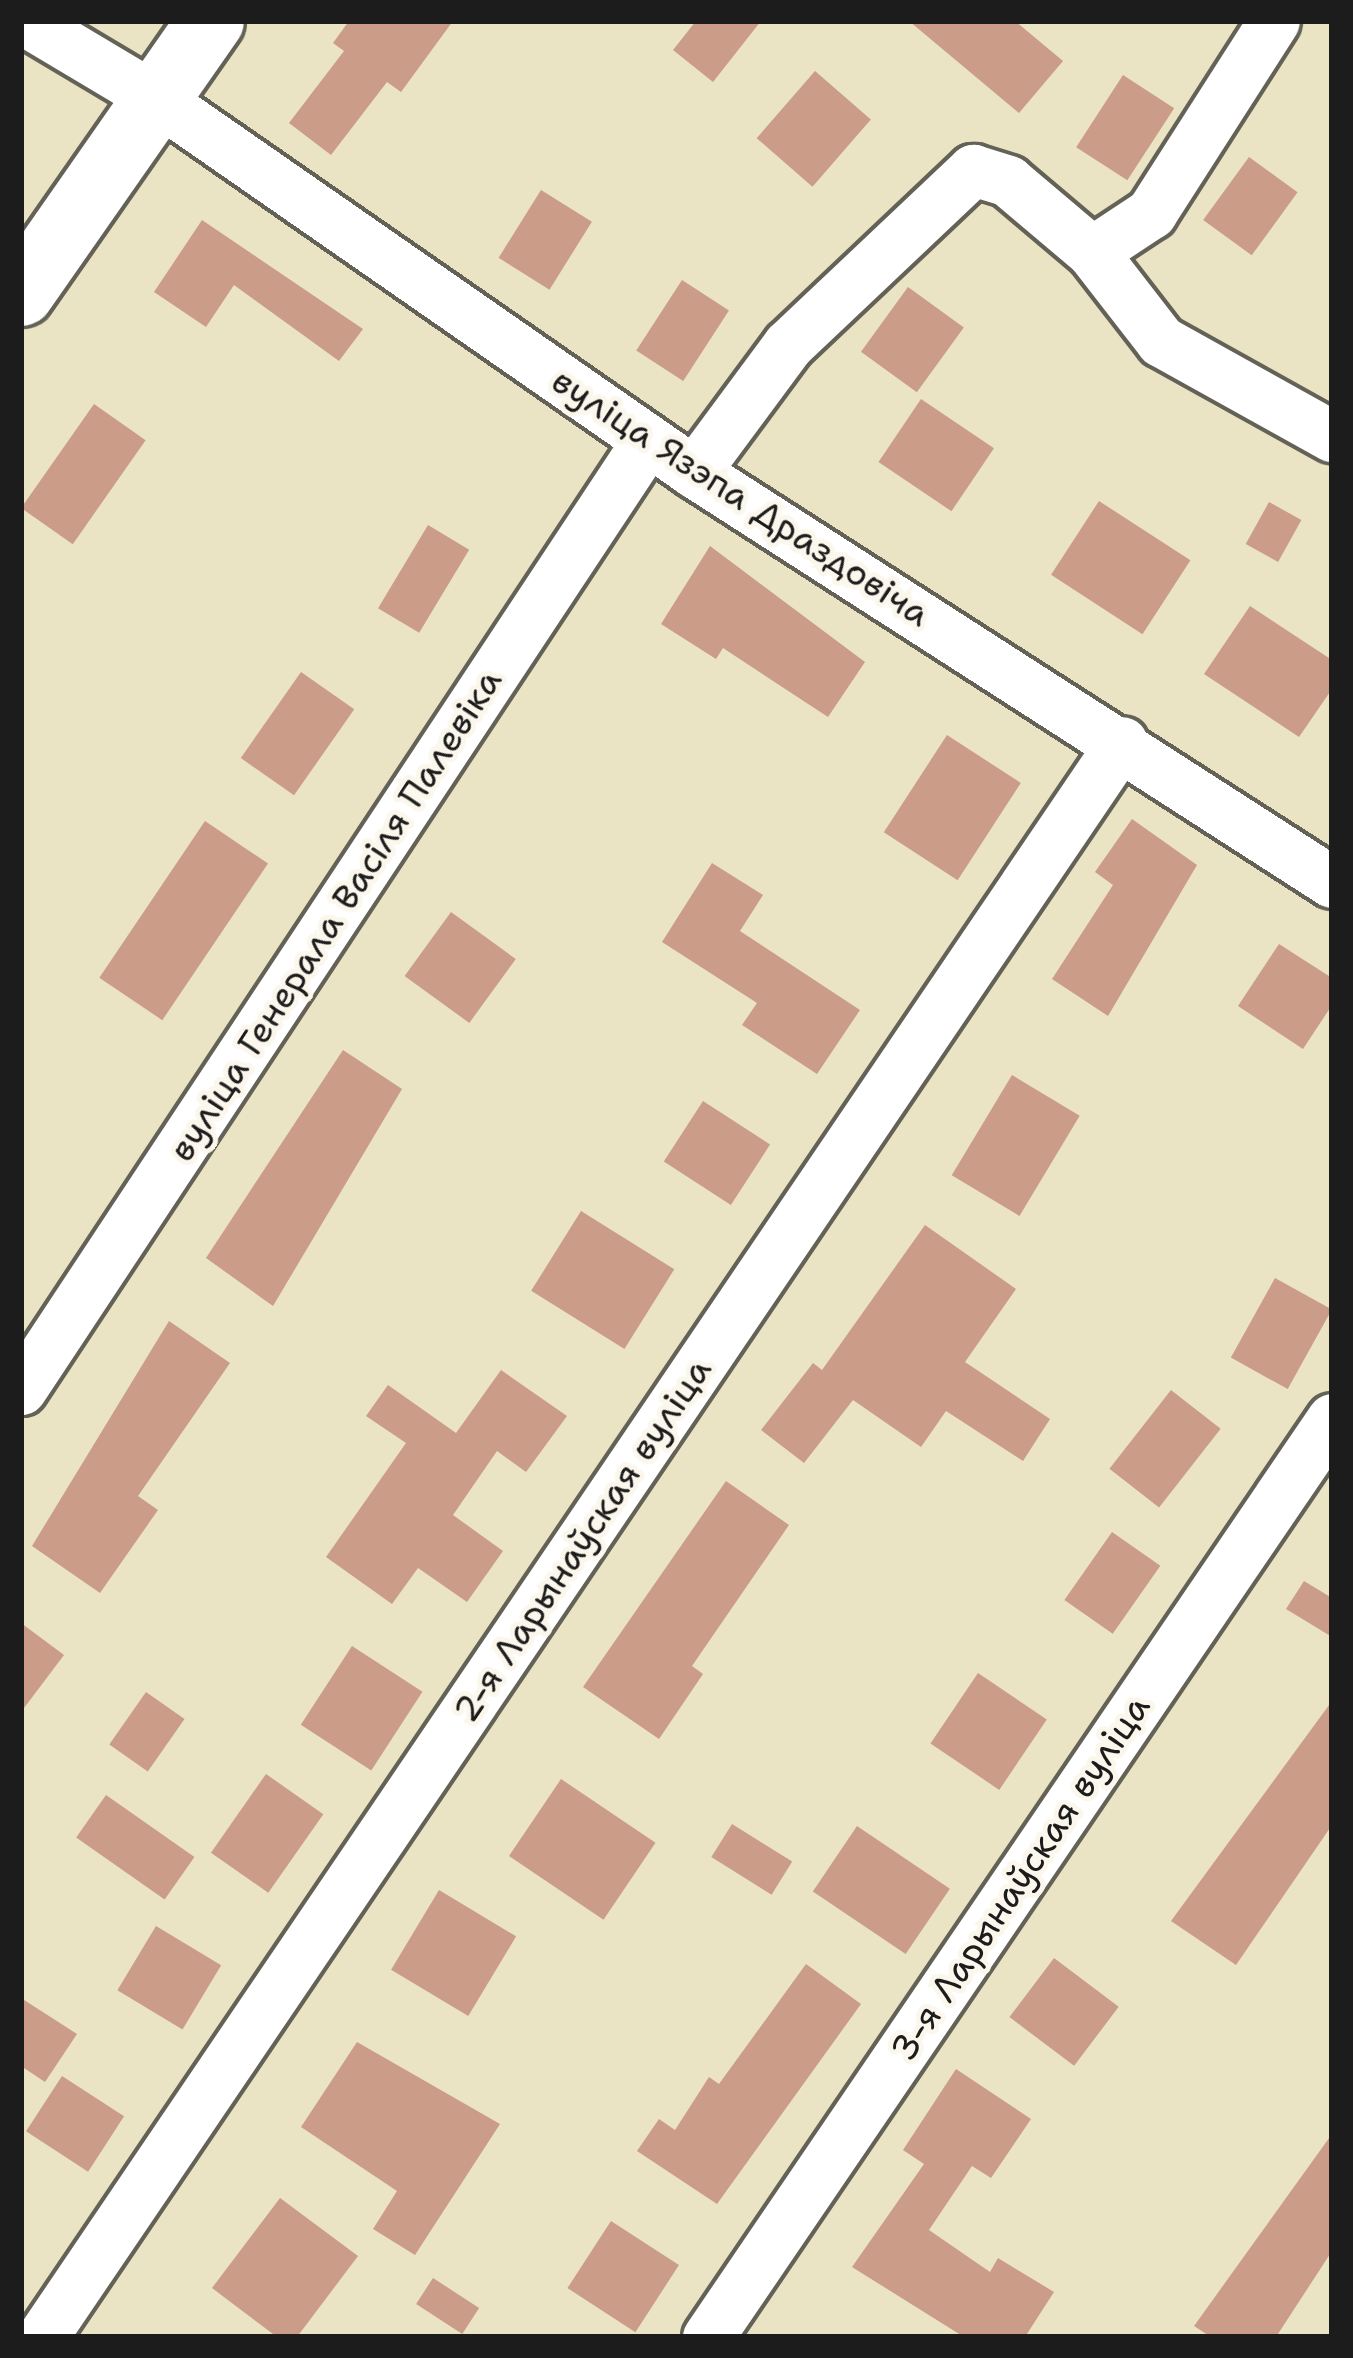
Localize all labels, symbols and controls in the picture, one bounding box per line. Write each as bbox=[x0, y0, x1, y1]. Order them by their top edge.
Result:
street label: вуліца Язэпа Драздовіча bbox=[544, 359, 938, 635]
street label: вуліца Генерала Васіля Палевіка bbox=[159, 661, 511, 1169]
street label: 2-я Ларынаўская вуліца bbox=[444, 1350, 720, 1730]
street label: 3-я Ларынаўская вуліца bbox=[881, 1687, 1159, 2069]

